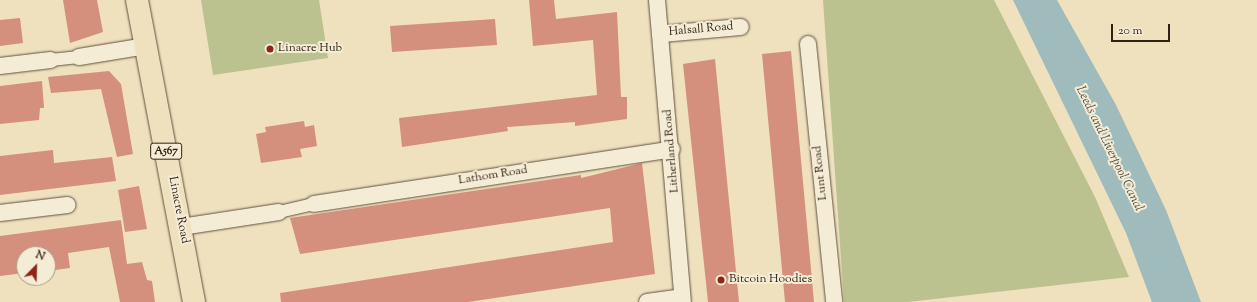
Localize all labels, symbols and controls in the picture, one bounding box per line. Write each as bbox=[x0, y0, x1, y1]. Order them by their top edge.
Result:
scale bar bbox=[1113, 16, 1172, 42]
street label: Halsall Road bbox=[668, 20, 734, 40]
text: 20 m bbox=[1118, 22, 1142, 40]
place label: Linacre Hub bbox=[278, 42, 342, 56]
marker: Linacre Hub bbox=[265, 44, 275, 54]
water label: Leeds and Liverpool Canal bbox=[1072, 84, 1146, 214]
street label: Litherland Road bbox=[661, 109, 683, 193]
road number: A567 bbox=[150, 142, 182, 160]
street label: Lunt Road bbox=[811, 145, 831, 201]
street label: Lathom Road bbox=[457, 163, 529, 189]
street label: Linacre Road bbox=[164, 175, 192, 245]
north arrow bbox=[16, 246, 56, 286]
text: N bbox=[33, 247, 47, 265]
place label: Bitcoin Hoodies bbox=[729, 273, 812, 287]
marker: Bitcoin Hoodies bbox=[716, 275, 726, 285]

